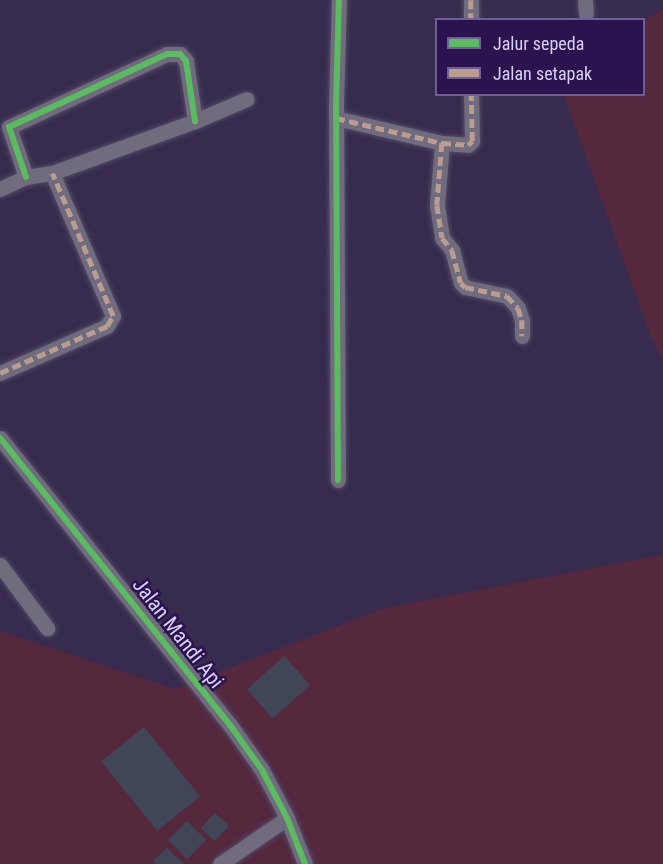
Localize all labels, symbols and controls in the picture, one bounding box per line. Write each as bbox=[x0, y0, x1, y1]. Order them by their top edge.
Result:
legend bbox=[435, 18, 645, 96]
text: Jalur sepeda bbox=[493, 33, 584, 54]
text: Jalan setapak bbox=[493, 63, 592, 84]
street label: Jalan Mandi Api bbox=[127, 573, 229, 693]

